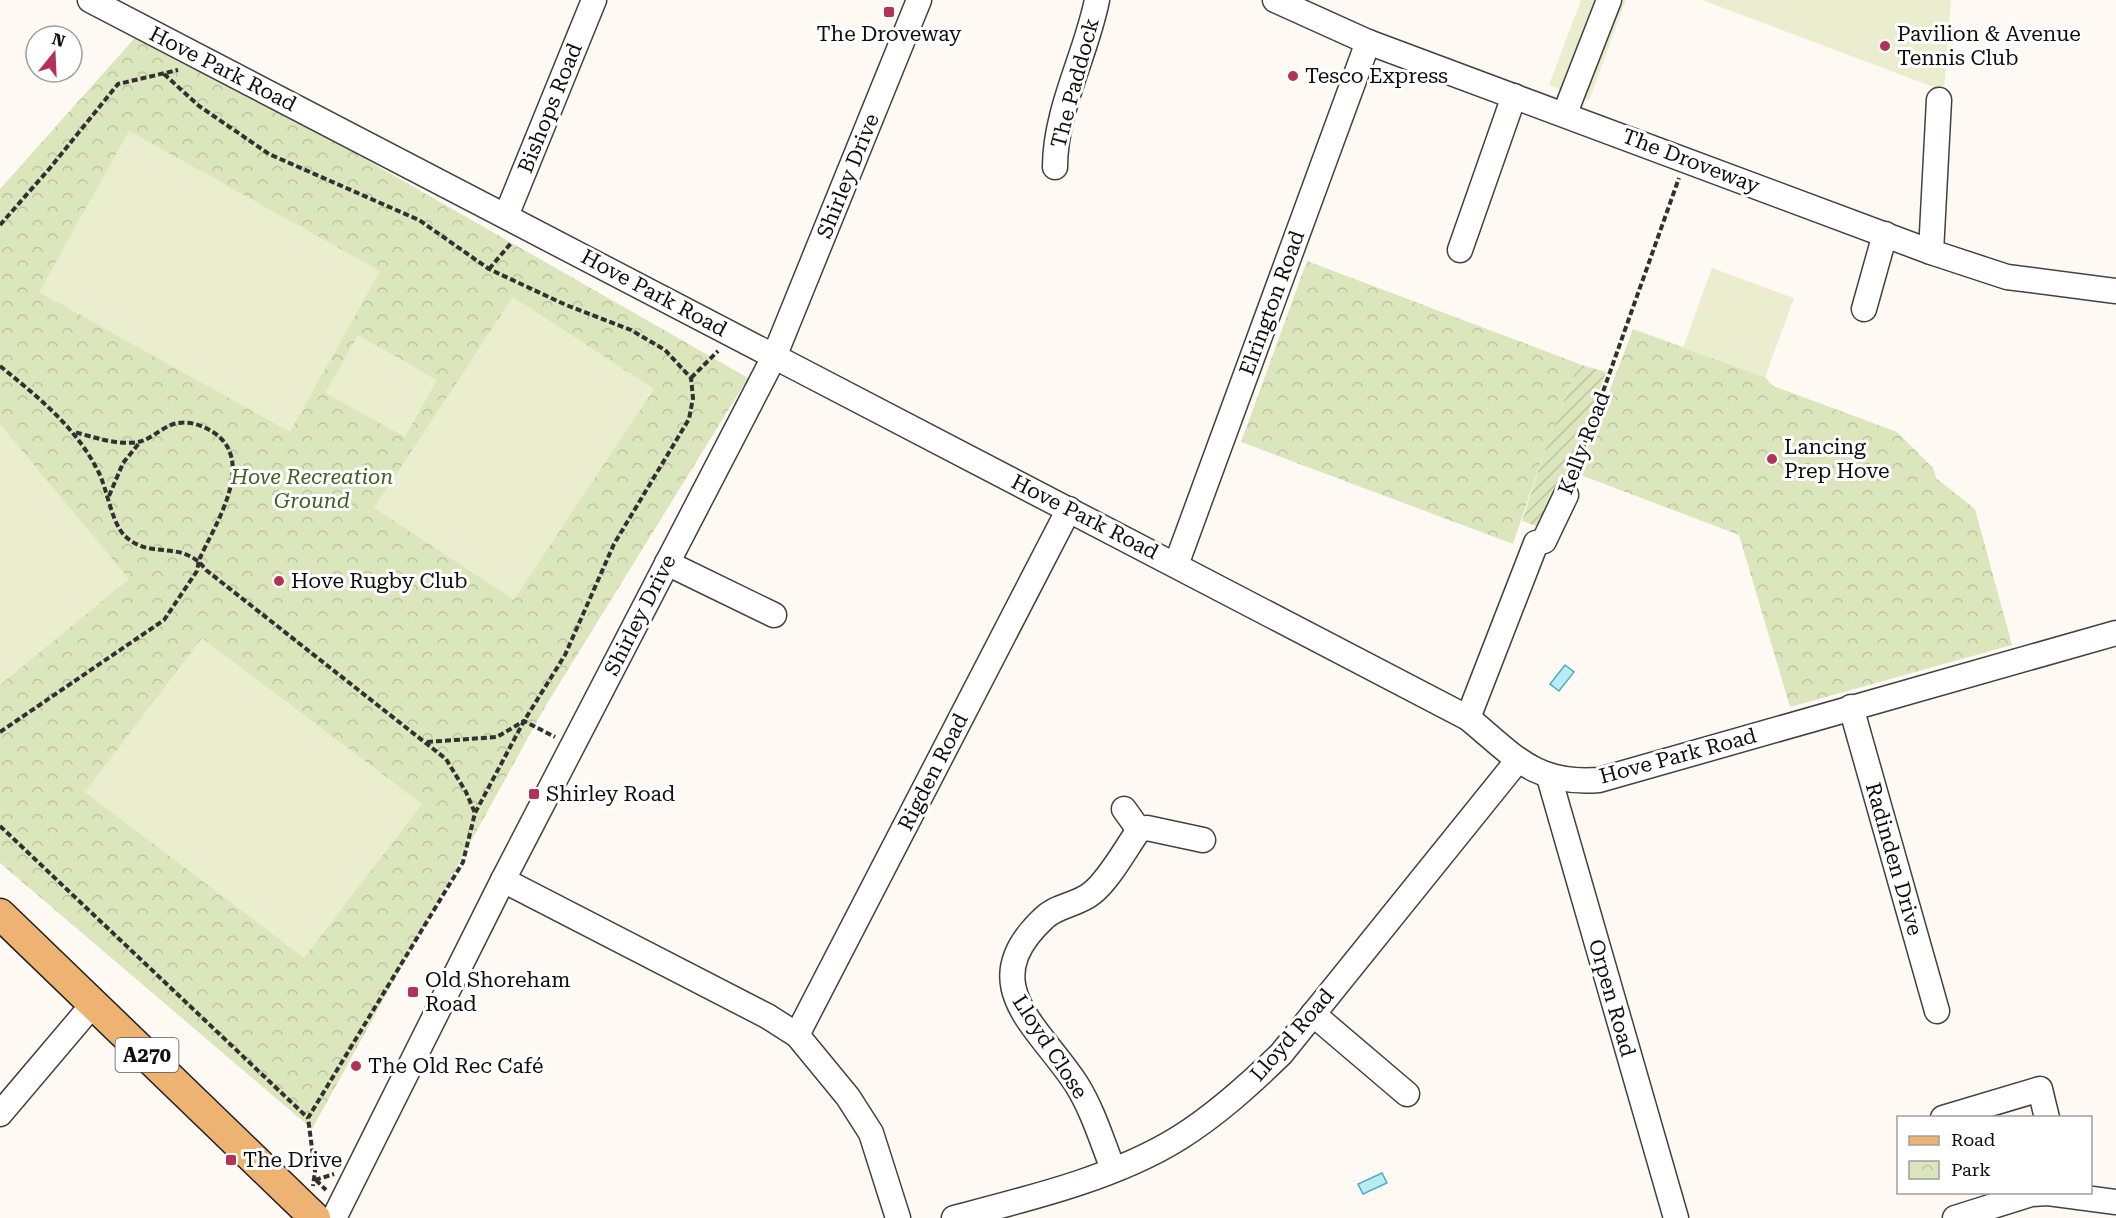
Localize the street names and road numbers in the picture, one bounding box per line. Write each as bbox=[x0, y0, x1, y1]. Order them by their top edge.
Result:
street label: The Paddock bbox=[1046, 15, 1104, 151]
street label: Hove Park Road bbox=[146, 22, 301, 117]
street label: Bishops Road bbox=[513, 39, 587, 176]
street label: Shirley Drive bbox=[812, 110, 884, 242]
street label: The Droveway bbox=[1619, 124, 1764, 198]
street label: Elrington Road bbox=[1235, 227, 1309, 379]
street label: Hove Park Road bbox=[577, 244, 731, 342]
street label: Kelly Road bbox=[1553, 388, 1615, 498]
street label: Hove Park Road bbox=[1008, 470, 1163, 565]
street label: Shirley Drive bbox=[599, 551, 681, 679]
street label: Rigden Road bbox=[893, 709, 973, 835]
street label: Hove Park Road bbox=[1597, 723, 1760, 788]
street label: Radinden Drive bbox=[1861, 780, 1927, 938]
street label: Orpen Road bbox=[1584, 937, 1640, 1060]
street label: Lloyd Road bbox=[1245, 984, 1339, 1086]
street label: Lloyd Close bbox=[1008, 991, 1092, 1103]
road number: A270 bbox=[116, 1038, 178, 1072]

